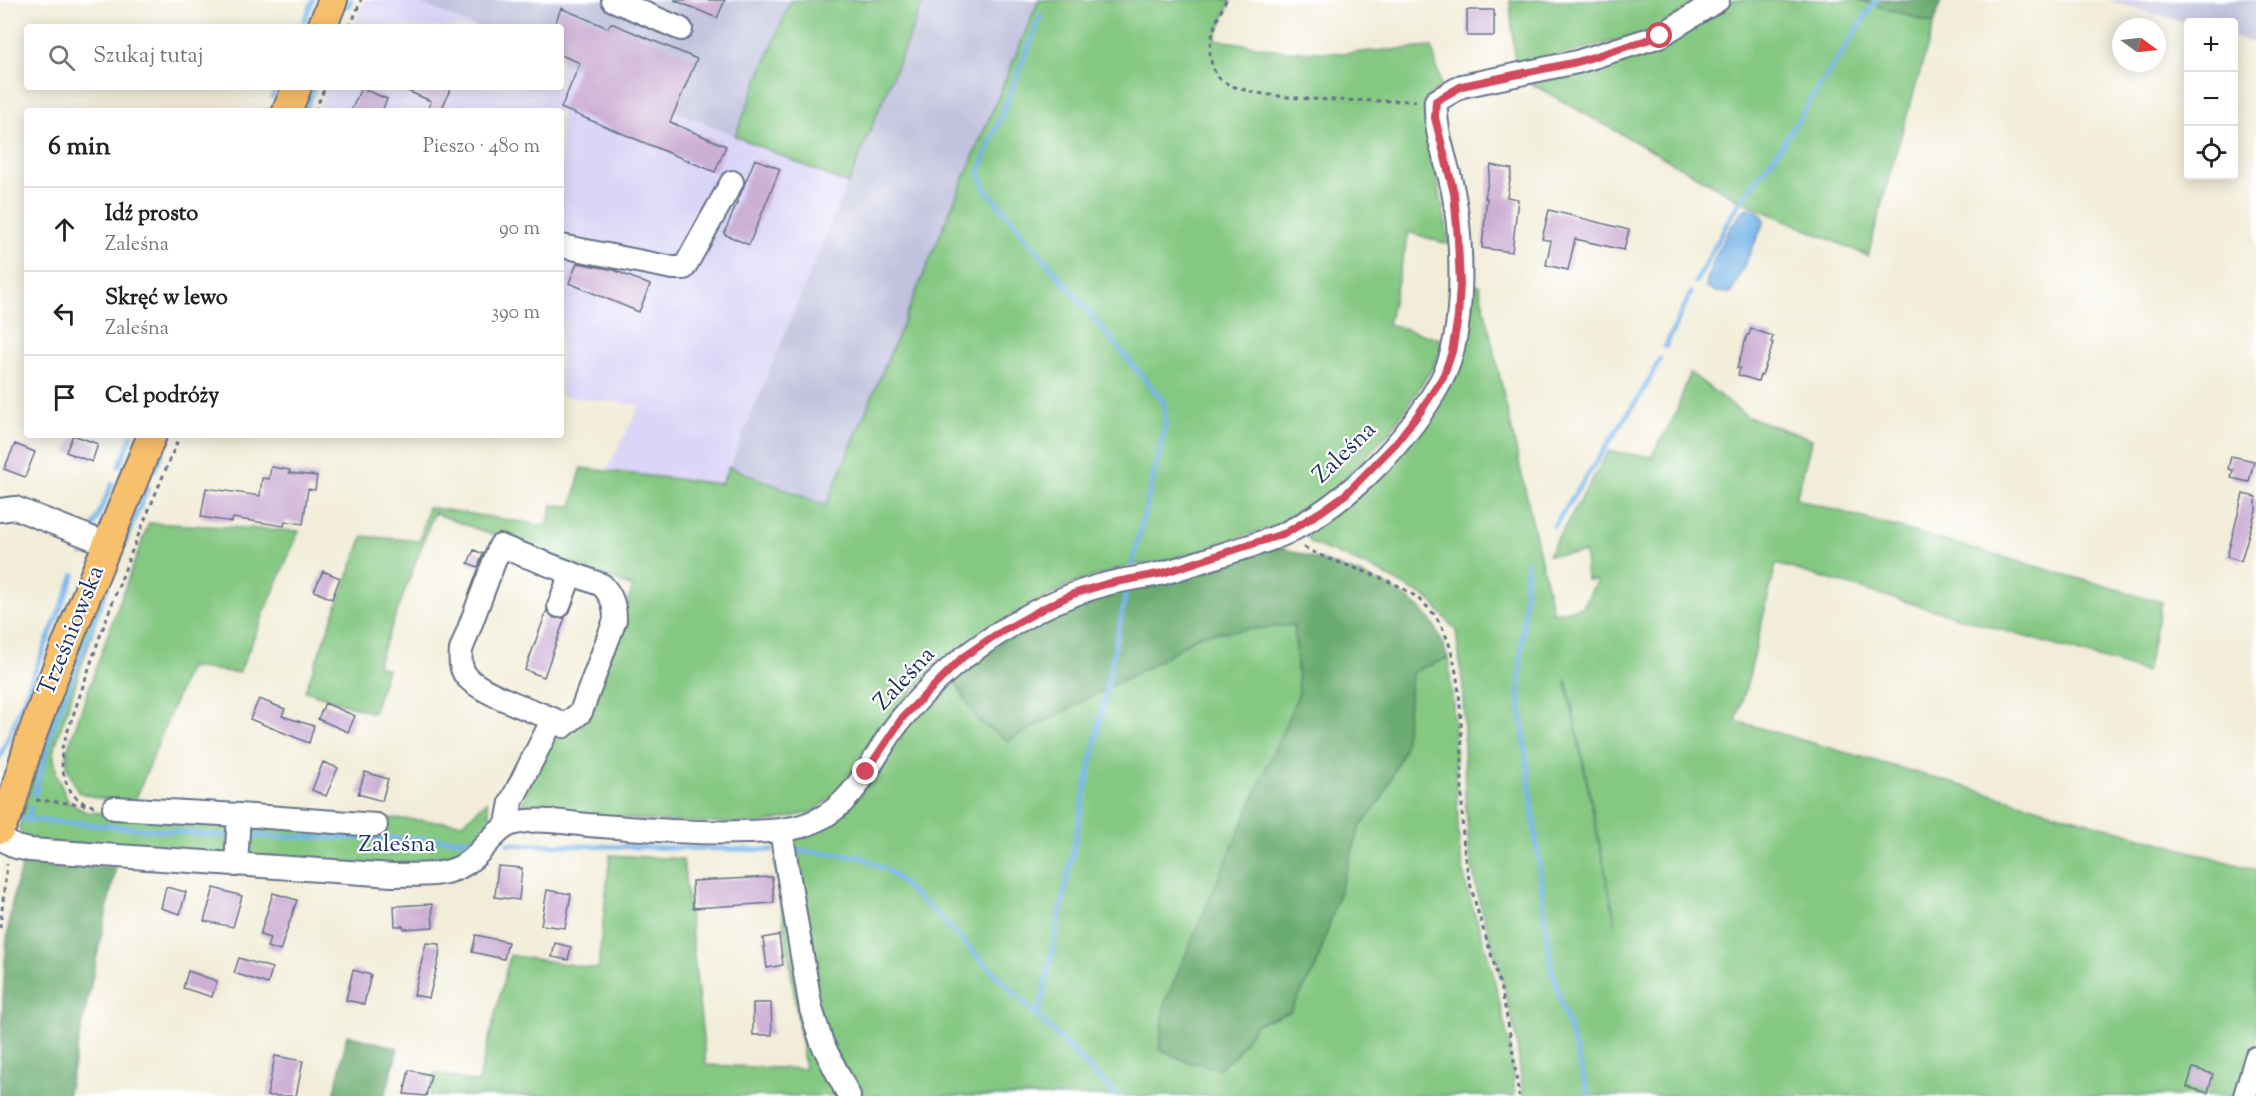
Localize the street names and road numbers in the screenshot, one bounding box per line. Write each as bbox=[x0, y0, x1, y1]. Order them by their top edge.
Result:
street label: Zaleśna bbox=[1306, 414, 1384, 492]
street label: Trześniowska bbox=[30, 561, 114, 701]
street label: Zaleśna bbox=[866, 639, 944, 719]
street label: Zaleśna bbox=[359, 828, 435, 862]

